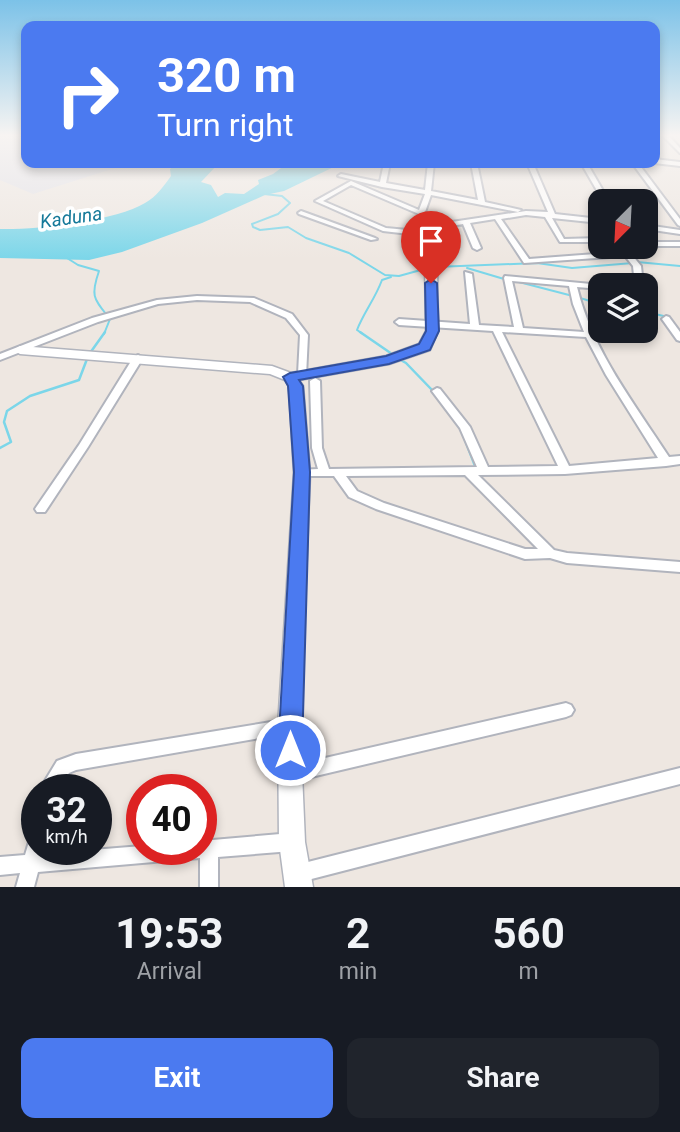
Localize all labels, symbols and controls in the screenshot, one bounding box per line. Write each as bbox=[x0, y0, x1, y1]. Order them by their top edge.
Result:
text: 320 m bbox=[157, 47, 296, 104]
icon: right bbox=[42, 49, 133, 140]
text: Turn right bbox=[157, 106, 293, 144]
north arrow bbox=[588, 189, 658, 259]
map controls bbox=[588, 189, 658, 343]
water label: Kaduna bbox=[39, 202, 104, 233]
pin bbox=[401, 211, 461, 283]
icon: arrive bbox=[412, 222, 450, 260]
button: layers bbox=[588, 273, 658, 343]
position arrow bbox=[253, 713, 327, 787]
speed limit sign: 40 bbox=[126, 774, 217, 865]
text: 32 bbox=[46, 790, 87, 831]
text: km/h bbox=[45, 826, 88, 847]
text: 19:53 bbox=[115, 909, 223, 958]
text: 2 bbox=[346, 909, 370, 958]
text: 560 bbox=[492, 909, 565, 958]
text: Arrival bbox=[137, 958, 202, 985]
text: min bbox=[339, 958, 377, 985]
text: m bbox=[519, 958, 539, 985]
button: Exit bbox=[21, 1038, 333, 1118]
button: Share bbox=[347, 1038, 659, 1118]

